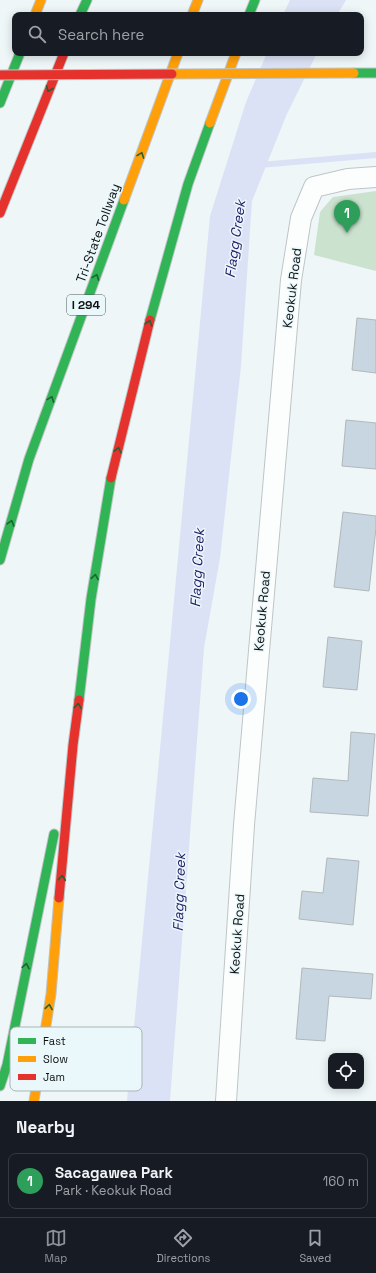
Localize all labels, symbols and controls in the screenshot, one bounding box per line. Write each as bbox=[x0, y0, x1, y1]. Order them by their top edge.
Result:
search box bbox=[12, 12, 364, 56]
icon: search bbox=[26, 23, 48, 45]
text: Search here bbox=[58, 25, 144, 44]
one-way arrow bbox=[46, 85, 54, 92]
one-way arrow bbox=[136, 152, 144, 159]
street label: Tri-State Tollway bbox=[72, 181, 124, 285]
water label: Flagg Creek bbox=[221, 197, 250, 279]
pin: 1 bbox=[334, 200, 360, 233]
street label: Keokuk Road bbox=[279, 247, 305, 329]
one-way arrow bbox=[91, 274, 100, 281]
road number: I 294 bbox=[67, 295, 105, 315]
one-way arrow bbox=[144, 320, 153, 327]
one-way arrow bbox=[47, 396, 55, 403]
one-way arrow bbox=[113, 446, 121, 453]
one-way arrow bbox=[6, 519, 15, 526]
water label: Flagg Creek bbox=[186, 527, 208, 608]
street label: Keokuk Road bbox=[250, 570, 274, 652]
one-way arrow bbox=[90, 574, 99, 581]
your location bbox=[231, 689, 251, 709]
one-way arrow bbox=[73, 703, 82, 709]
water label: Flagg Creek bbox=[169, 851, 189, 932]
one-way arrow bbox=[57, 875, 66, 881]
street label: Keokuk Road bbox=[226, 893, 248, 975]
one-way arrow bbox=[22, 963, 30, 969]
one-way arrow bbox=[44, 1004, 53, 1010]
legend bbox=[10, 1027, 142, 1091]
text: Fast bbox=[43, 1034, 66, 1048]
text: Slow bbox=[43, 1052, 68, 1066]
map controls bbox=[328, 1053, 364, 1089]
button: locate bbox=[328, 1053, 364, 1089]
text: Jam bbox=[43, 1070, 65, 1084]
text: Nearby bbox=[16, 1116, 75, 1138]
text: Sacagawea Park bbox=[55, 1163, 173, 1182]
text: 1 bbox=[27, 1173, 33, 1190]
text: 160 m bbox=[323, 1173, 359, 1190]
text: Park · Keokuk Road bbox=[55, 1182, 172, 1199]
tab: Map bbox=[45, 1227, 67, 1265]
tab: Directions bbox=[156, 1227, 210, 1265]
tab: Saved bbox=[299, 1227, 331, 1265]

